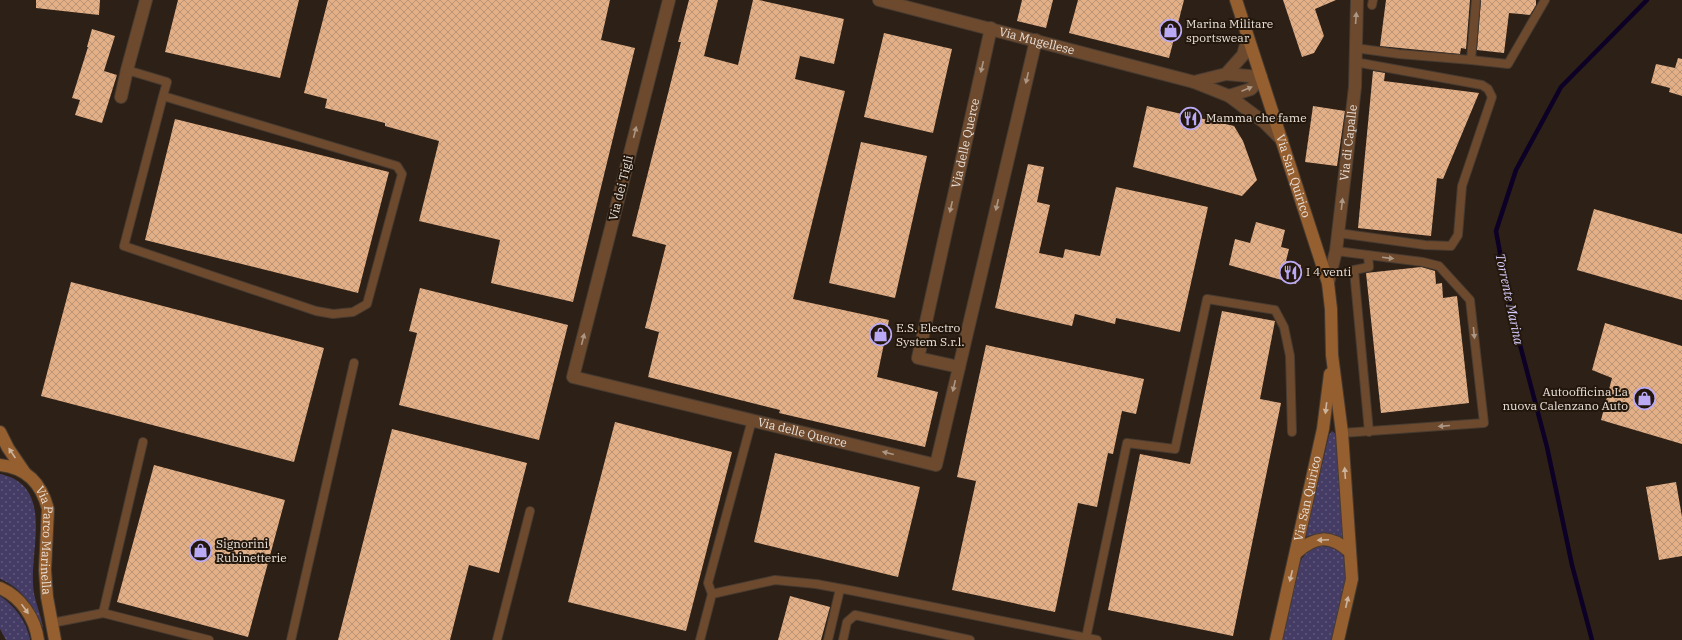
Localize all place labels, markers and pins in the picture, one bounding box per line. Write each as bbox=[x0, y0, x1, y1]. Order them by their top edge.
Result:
place label: Marina Militare sportswear bbox=[1186, 16, 1273, 45]
shop icon: Marina Militare sportswear bbox=[1158, 18, 1184, 44]
restaurant icon: Mamma che fame bbox=[1177, 105, 1203, 131]
place label: Mamma che fame bbox=[1206, 110, 1307, 125]
restaurant icon: I 4 venti bbox=[1278, 259, 1304, 285]
place label: I 4 venti bbox=[1306, 264, 1352, 279]
place label: E.S. Electro System S.r.l. bbox=[896, 320, 965, 349]
shop icon: E.S. Electro System S.r.l. bbox=[867, 322, 893, 348]
place label: Autoofficina La nuova Calenzano Auto bbox=[1502, 384, 1628, 413]
shop icon: Autoofficina La nuova Calenzano Auto bbox=[1631, 386, 1657, 412]
place label: Signorini Rubinetterie bbox=[216, 536, 287, 565]
shop icon: Signorini Rubinetterie bbox=[188, 538, 214, 564]

